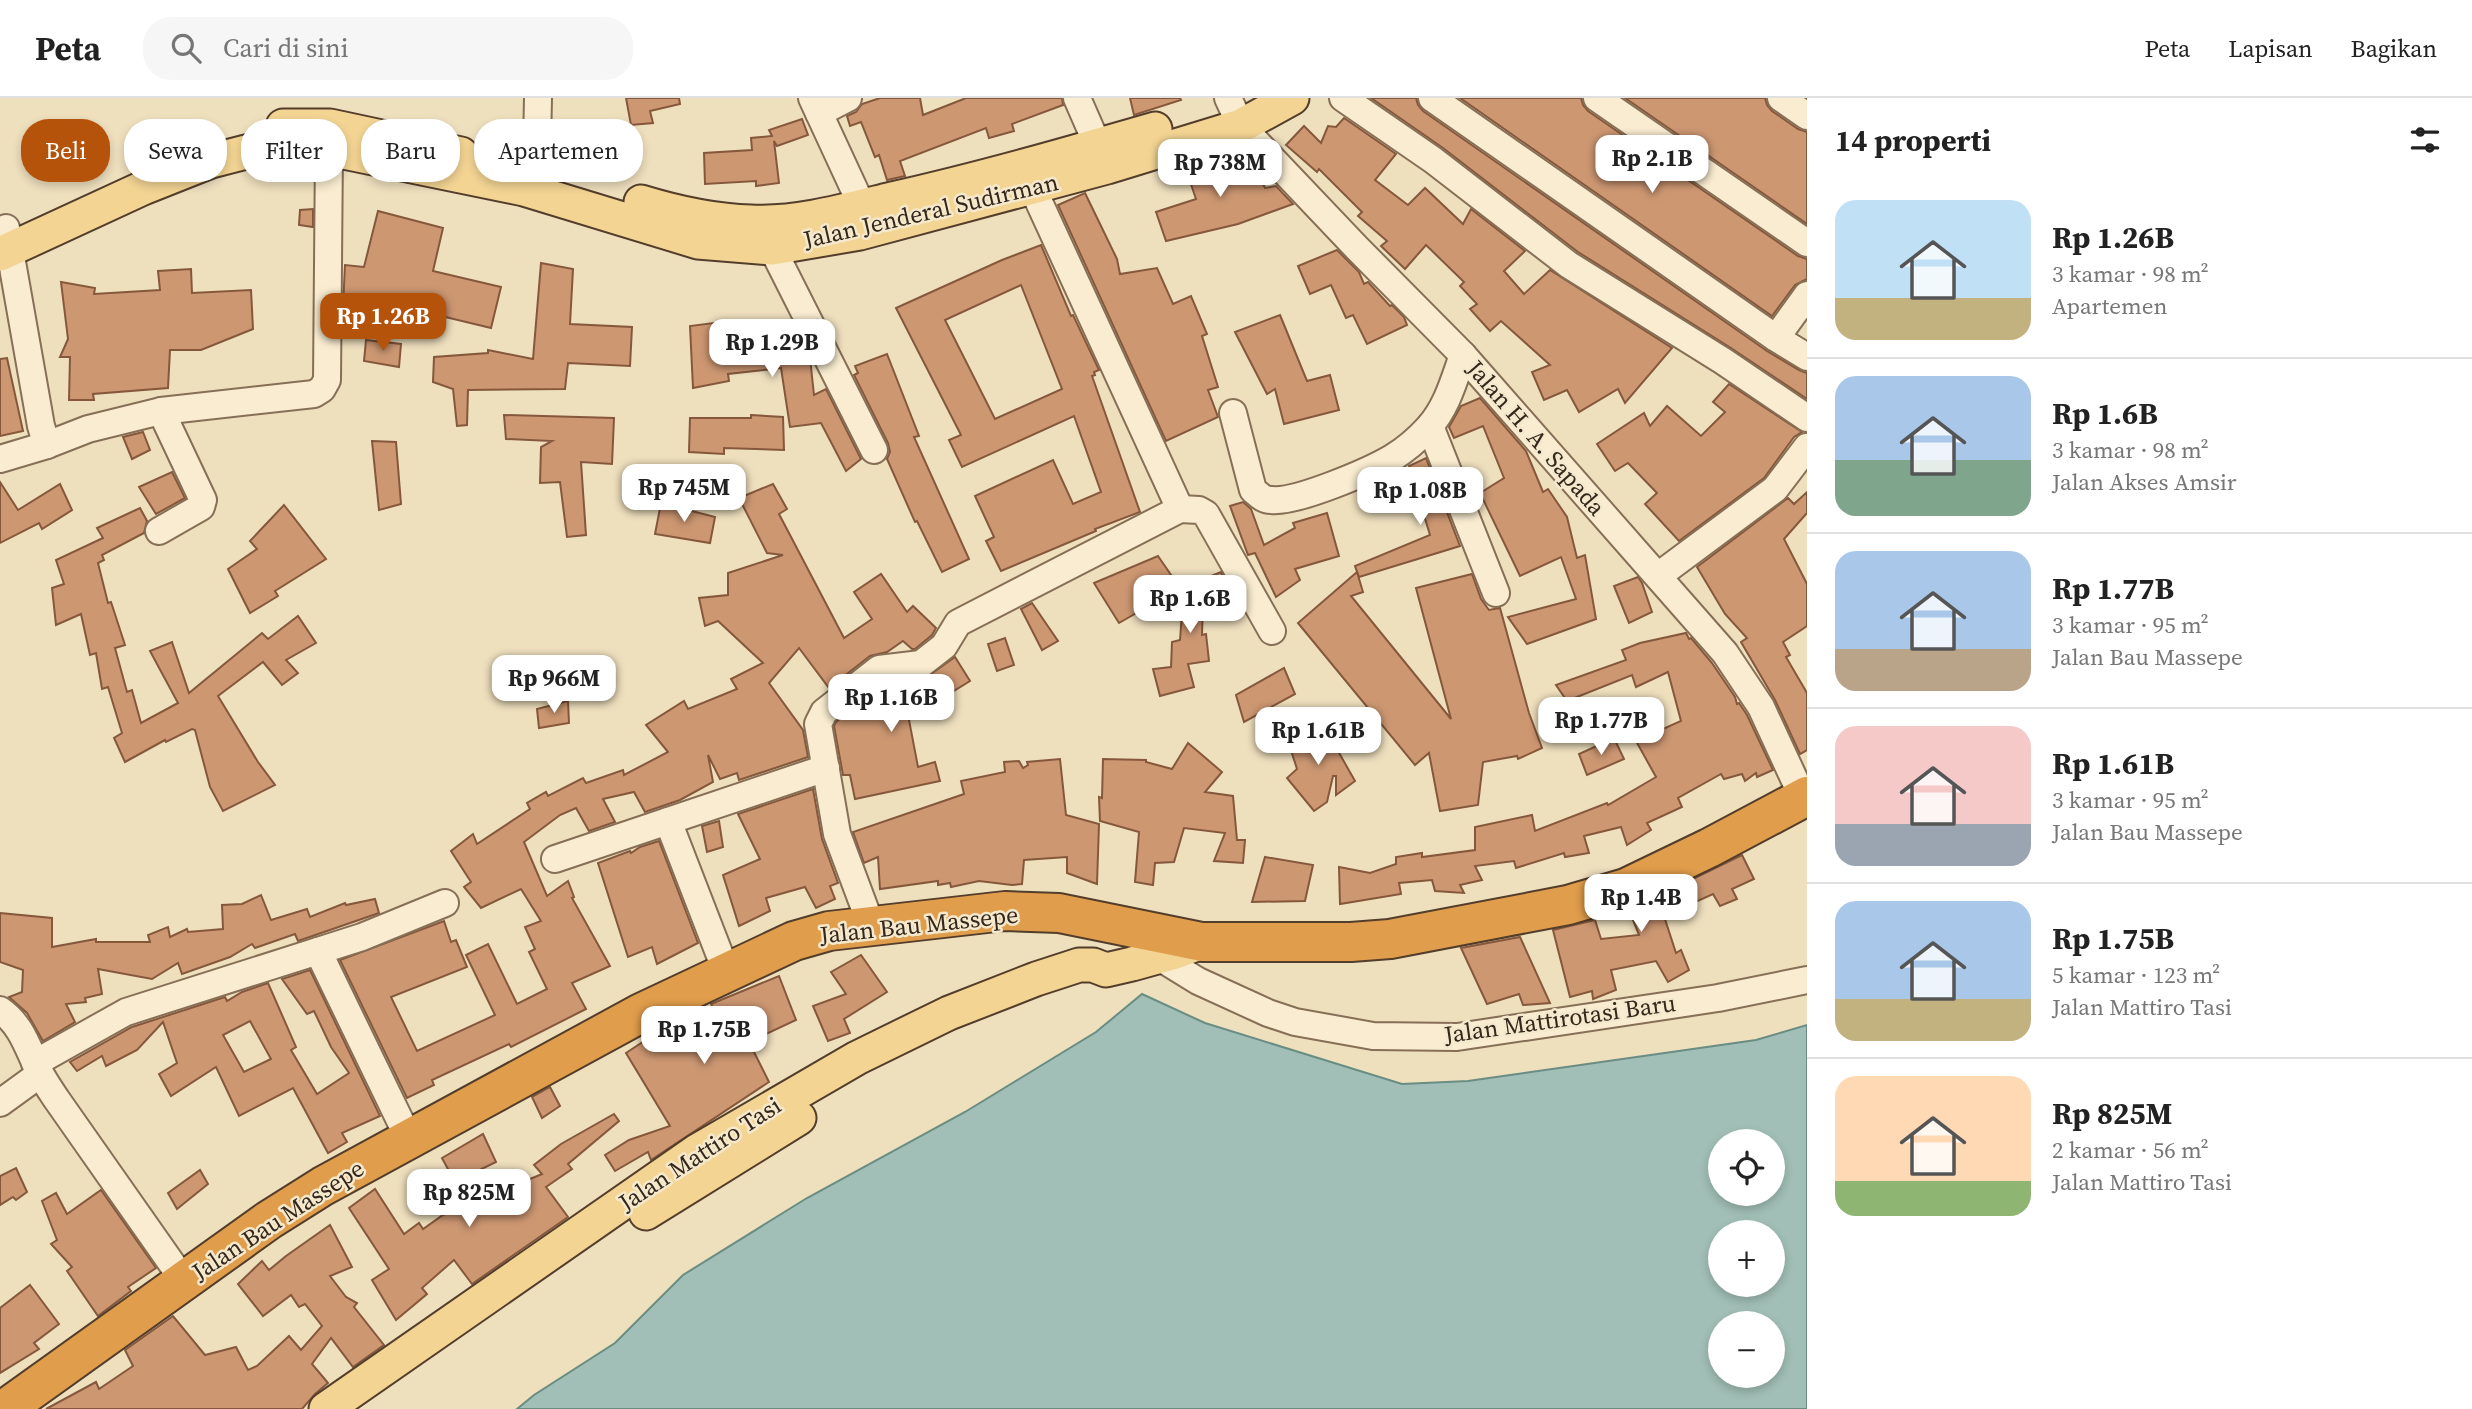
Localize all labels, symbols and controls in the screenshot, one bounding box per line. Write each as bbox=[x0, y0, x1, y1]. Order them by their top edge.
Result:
search box bbox=[143, 17, 633, 80]
text: Peta bbox=[35, 26, 101, 71]
icon: search bbox=[167, 29, 205, 67]
text: Cari di sini bbox=[223, 30, 348, 66]
text: Peta bbox=[2144, 32, 2190, 65]
text: Lapisan bbox=[2228, 32, 2313, 65]
text: Bagikan bbox=[2351, 32, 2437, 65]
chip: Beli bbox=[21, 119, 110, 182]
chip: Sewa bbox=[124, 119, 227, 182]
chip: Filter bbox=[241, 119, 347, 182]
chip: Baru bbox=[361, 119, 460, 182]
chip: Apartemen bbox=[474, 119, 643, 182]
text: 14 properti bbox=[1835, 120, 1991, 161]
icon: filters bbox=[2406, 121, 2444, 159]
pin: Rp 2.1B bbox=[1587, 136, 1717, 195]
pin: Rp 738M bbox=[1155, 140, 1285, 199]
text: Rp 2.1B bbox=[1611, 142, 1693, 174]
text: Rp 738M bbox=[1174, 146, 1266, 178]
street label: Jalan Jenderal Sudirman bbox=[799, 165, 1062, 256]
text: Rp 1.26B bbox=[2052, 217, 2174, 258]
icon: home bbox=[1891, 228, 1975, 312]
text: 3 kamar · 98 m² bbox=[2052, 258, 2209, 290]
text: Apartemen bbox=[2052, 290, 2167, 322]
pin: Rp 1.26B bbox=[311, 294, 455, 353]
text: Rp 1.26B bbox=[336, 300, 430, 332]
pin: Rp 1.29B bbox=[700, 320, 844, 379]
text: Rp 1.29B bbox=[725, 326, 819, 358]
street label: Jalan H. A. Sapada bbox=[1459, 352, 1614, 523]
text: Rp 1.6B bbox=[2052, 393, 2158, 434]
icon: home bbox=[1891, 404, 1975, 488]
text: 3 kamar · 98 m² bbox=[2052, 434, 2209, 466]
pin: Rp 745M bbox=[619, 464, 749, 524]
text: Jalan Akses Amsir bbox=[2052, 466, 2236, 498]
pin: Rp 1.08B bbox=[1348, 468, 1492, 527]
text: Rp 745M bbox=[638, 471, 730, 503]
text: Rp 1.08B bbox=[1373, 474, 1467, 506]
text: Rp 1.77B bbox=[2052, 568, 2174, 609]
pin: Rp 1.6B bbox=[1125, 575, 1255, 635]
icon: home bbox=[1891, 579, 1975, 663]
text: Rp 1.6B bbox=[1149, 582, 1231, 614]
text: 3 kamar · 95 m² bbox=[2052, 609, 2209, 641]
text: Jalan Bau Massepe bbox=[2052, 641, 2243, 673]
pin: Rp 966M bbox=[489, 656, 619, 715]
text: Rp 966M bbox=[508, 662, 600, 694]
pin: Rp 1.16B bbox=[819, 674, 963, 734]
text: Rp 1.16B bbox=[844, 681, 938, 713]
pin: Rp 1.77B bbox=[1529, 698, 1673, 757]
text: Rp 1.77B bbox=[1554, 704, 1648, 736]
pin: Rp 1.61B bbox=[1246, 708, 1390, 767]
text: Rp 1.61B bbox=[1271, 714, 1365, 746]
text: Rp 1.61B bbox=[2052, 743, 2174, 784]
icon: home bbox=[1891, 754, 1975, 838]
text: 3 kamar · 95 m² bbox=[2052, 784, 2209, 816]
text: Jalan Bau Massepe bbox=[2052, 816, 2243, 848]
pin: Rp 1.4B bbox=[1576, 874, 1706, 934]
text: Rp 1.4B bbox=[1600, 881, 1682, 913]
street label: Jalan Bau Massepe bbox=[817, 898, 1020, 951]
text: Rp 1.75B bbox=[2052, 918, 2174, 959]
icon: home bbox=[1891, 929, 1975, 1013]
text: 5 kamar · 123 m² bbox=[2052, 959, 2220, 991]
street label: Jalan Mattirotasi Baru bbox=[1441, 986, 1678, 1051]
text: Jalan Mattiro Tasi bbox=[2052, 991, 2232, 1023]
pin: Rp 1.75B bbox=[632, 1006, 776, 1066]
text: Rp 1.75B bbox=[657, 1013, 751, 1045]
street label: Jalan Mattiro Tasi bbox=[611, 1089, 787, 1219]
text: Rp 825M bbox=[2052, 1093, 2172, 1134]
icon: home bbox=[1891, 1104, 1975, 1188]
map controls bbox=[1708, 1129, 1785, 1388]
button: locate bbox=[1708, 1129, 1785, 1206]
text: 2 kamar · 56 m² bbox=[2052, 1134, 2209, 1166]
street label: Jalan Bau Massepe bbox=[184, 1152, 370, 1288]
text: Jalan Mattiro Tasi bbox=[2052, 1166, 2232, 1198]
pin: Rp 825M bbox=[404, 1170, 534, 1229]
text: Rp 825M bbox=[423, 1176, 515, 1208]
button: + bbox=[1708, 1220, 1785, 1297]
button: − bbox=[1708, 1311, 1785, 1388]

